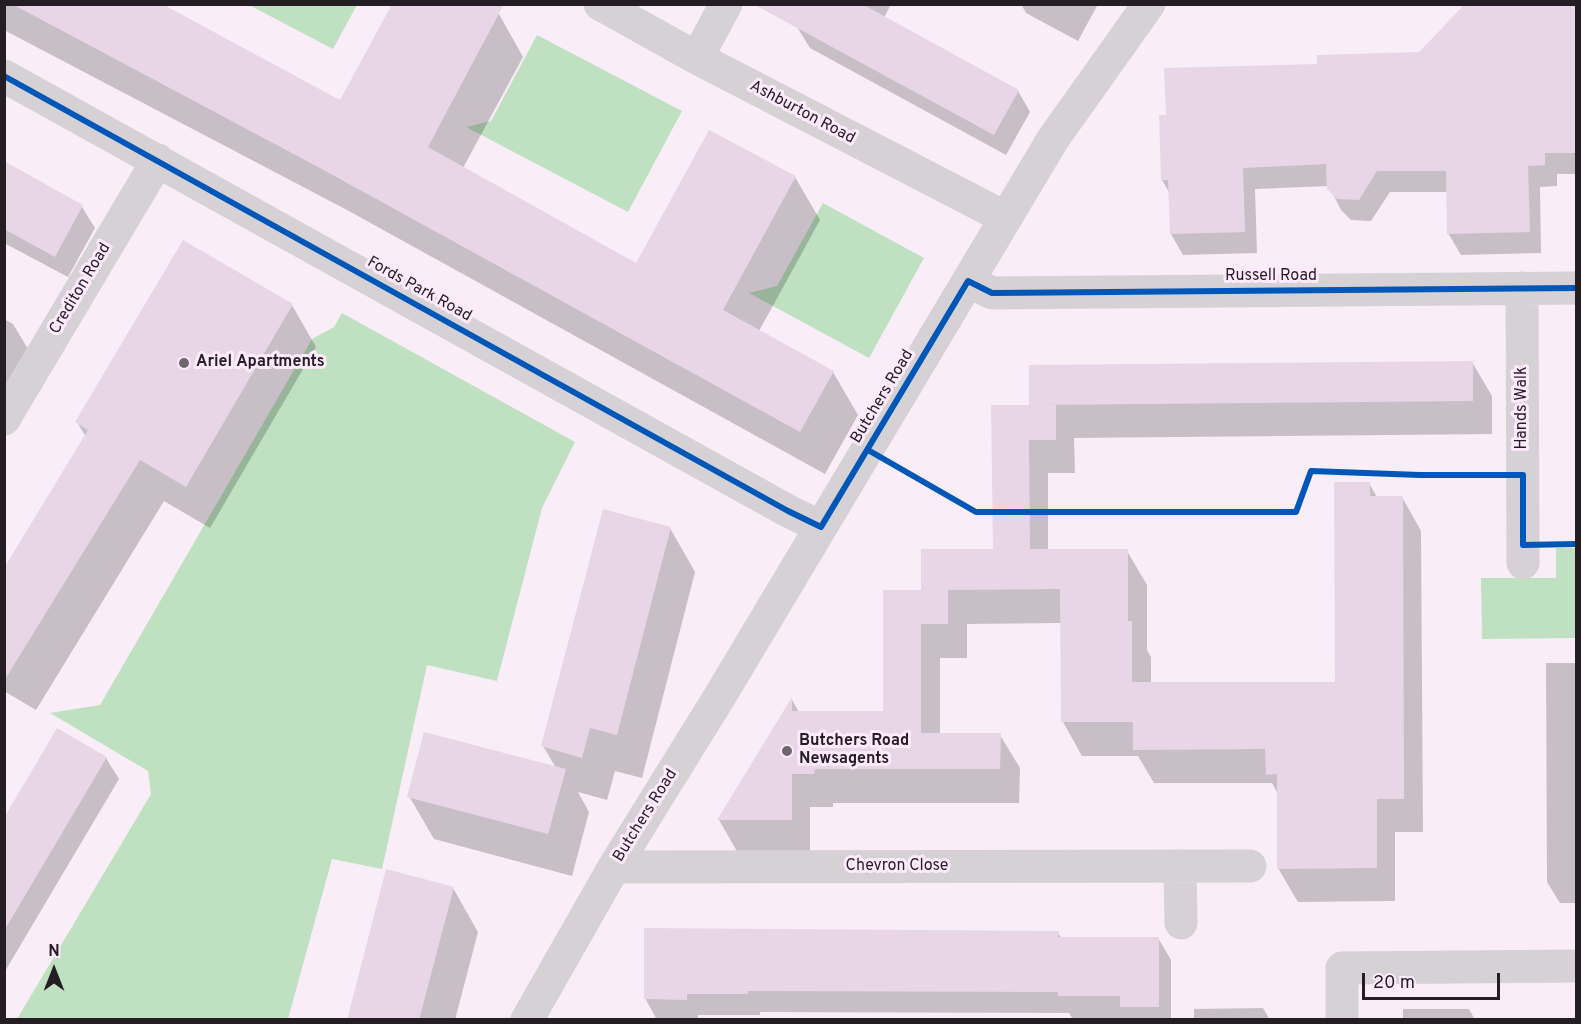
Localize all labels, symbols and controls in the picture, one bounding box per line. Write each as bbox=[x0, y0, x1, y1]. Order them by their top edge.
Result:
street label: Ashburton Road bbox=[746, 77, 858, 149]
street label: Crediton Road bbox=[46, 240, 116, 338]
street label: Fords Park Road bbox=[363, 253, 475, 327]
street label: Russell Road bbox=[1225, 267, 1317, 287]
street label: Butchers Road bbox=[848, 347, 918, 447]
place label: Ariel Apartments bbox=[196, 353, 325, 373]
marker: Ariel Apartments bbox=[177, 356, 191, 370]
street label: Hands Walk bbox=[1513, 367, 1533, 449]
place label: Butchers Road Newsagents bbox=[799, 732, 909, 770]
marker: Butchers Road Newsagents bbox=[780, 744, 794, 758]
street label: Butchers Road bbox=[610, 766, 682, 866]
street label: Chevron Close bbox=[846, 857, 948, 877]
north arrow bbox=[24, 940, 84, 1000]
text: N bbox=[48, 942, 60, 962]
scale bar bbox=[1365, 961, 1503, 999]
text: 20 m bbox=[1373, 972, 1415, 995]

